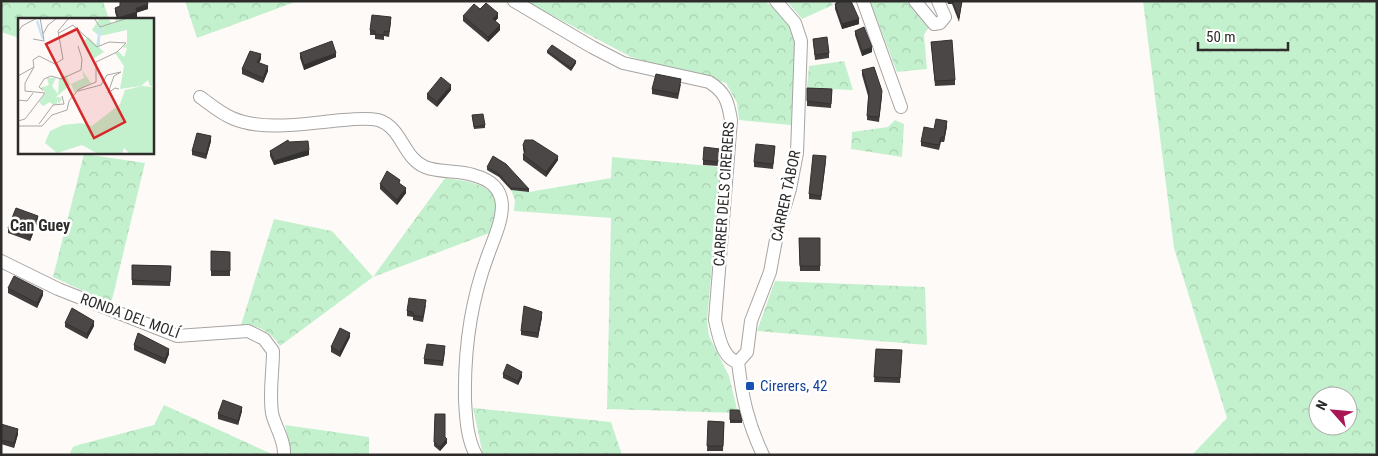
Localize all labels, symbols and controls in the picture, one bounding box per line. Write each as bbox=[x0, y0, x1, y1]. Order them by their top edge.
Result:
inset map bbox=[18, 18, 154, 154]
scale bar bbox=[1198, 20, 1288, 52]
text: 50 m bbox=[1206, 28, 1236, 46]
street label: CARRER DELS CIRERERS bbox=[710, 121, 738, 267]
street label: CARRER TÀBOR bbox=[768, 149, 804, 243]
district label: Can Guey bbox=[10, 216, 70, 235]
street label: RONDA DEL MOLÍ bbox=[78, 290, 183, 343]
place label: Cirerers, 42 bbox=[760, 377, 828, 395]
marker: Cirerers, 42 bbox=[744, 380, 756, 392]
north arrow bbox=[1308, 386, 1358, 436]
text: N bbox=[1312, 398, 1330, 413]

